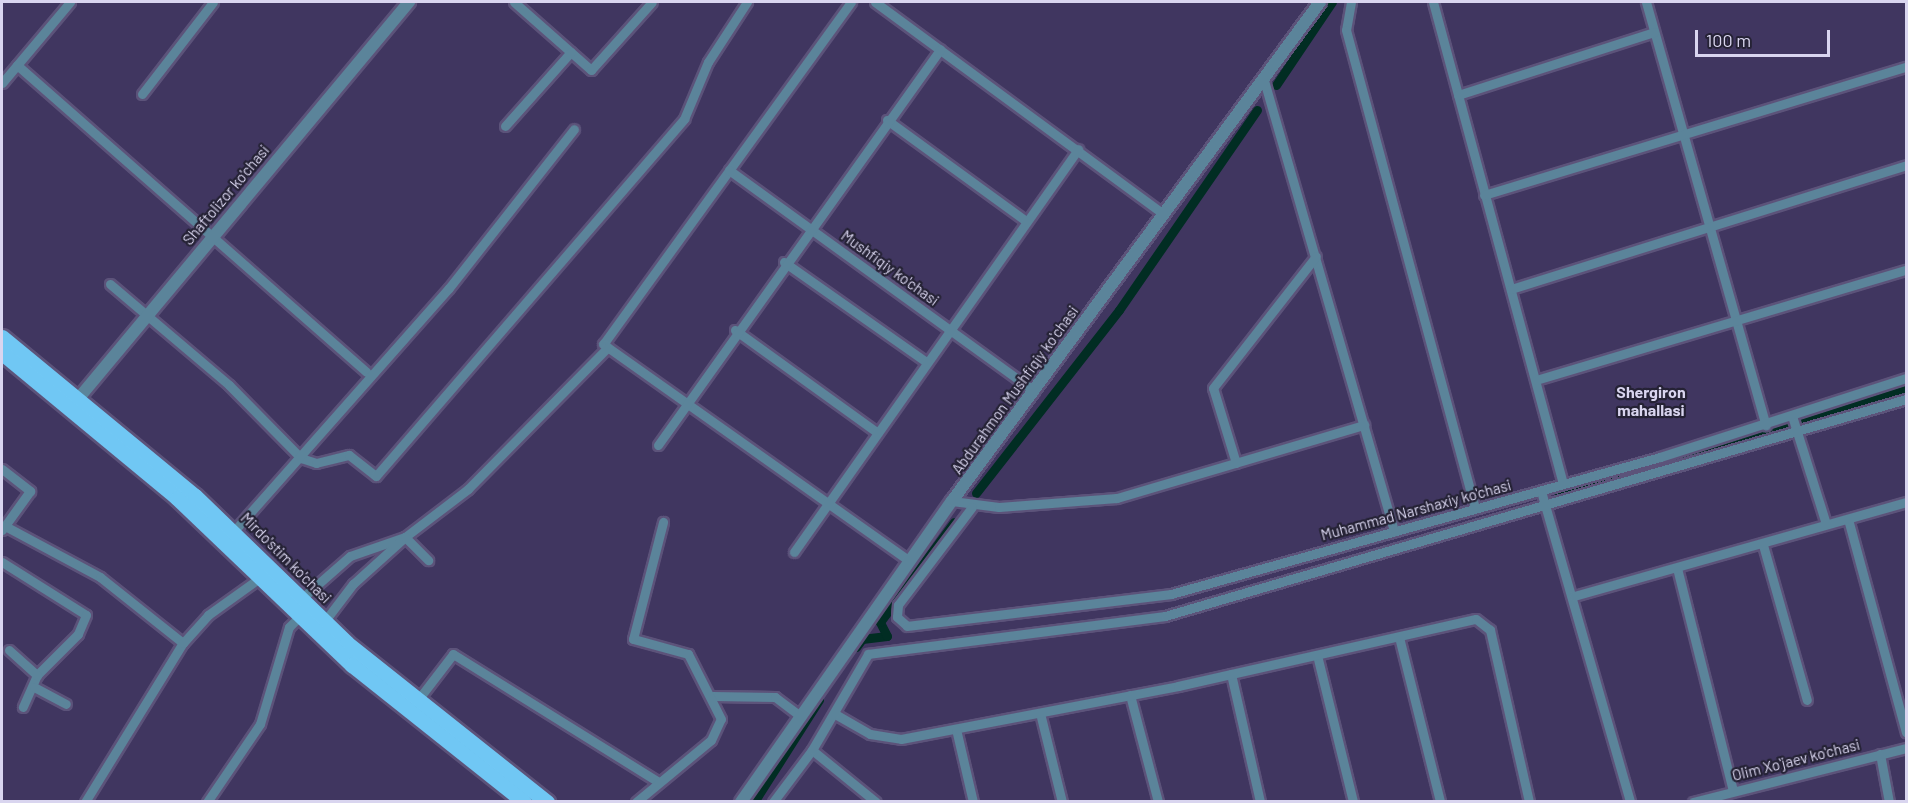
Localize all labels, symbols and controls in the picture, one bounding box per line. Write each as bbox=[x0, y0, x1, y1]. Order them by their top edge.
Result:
scale bar bbox=[1698, 18, 1833, 56]
text: 100 m bbox=[1706, 29, 1751, 51]
street label: Shaftolizor ko'chasi bbox=[179, 141, 273, 249]
street label: Mushfiqiy ko'chasi bbox=[838, 227, 942, 309]
street label: Abdurahmon Mushfiqiy koʻchasi bbox=[948, 302, 1082, 478]
district label: Shergiron mahallasi bbox=[1616, 382, 1686, 420]
street label: Muhammad Narshaxiy ko'chasi bbox=[1319, 476, 1513, 544]
street label: Mirdo'stim ko'chasi bbox=[237, 509, 335, 607]
street label: Olim Xoʻjaev ko'chasi bbox=[1730, 735, 1862, 785]

